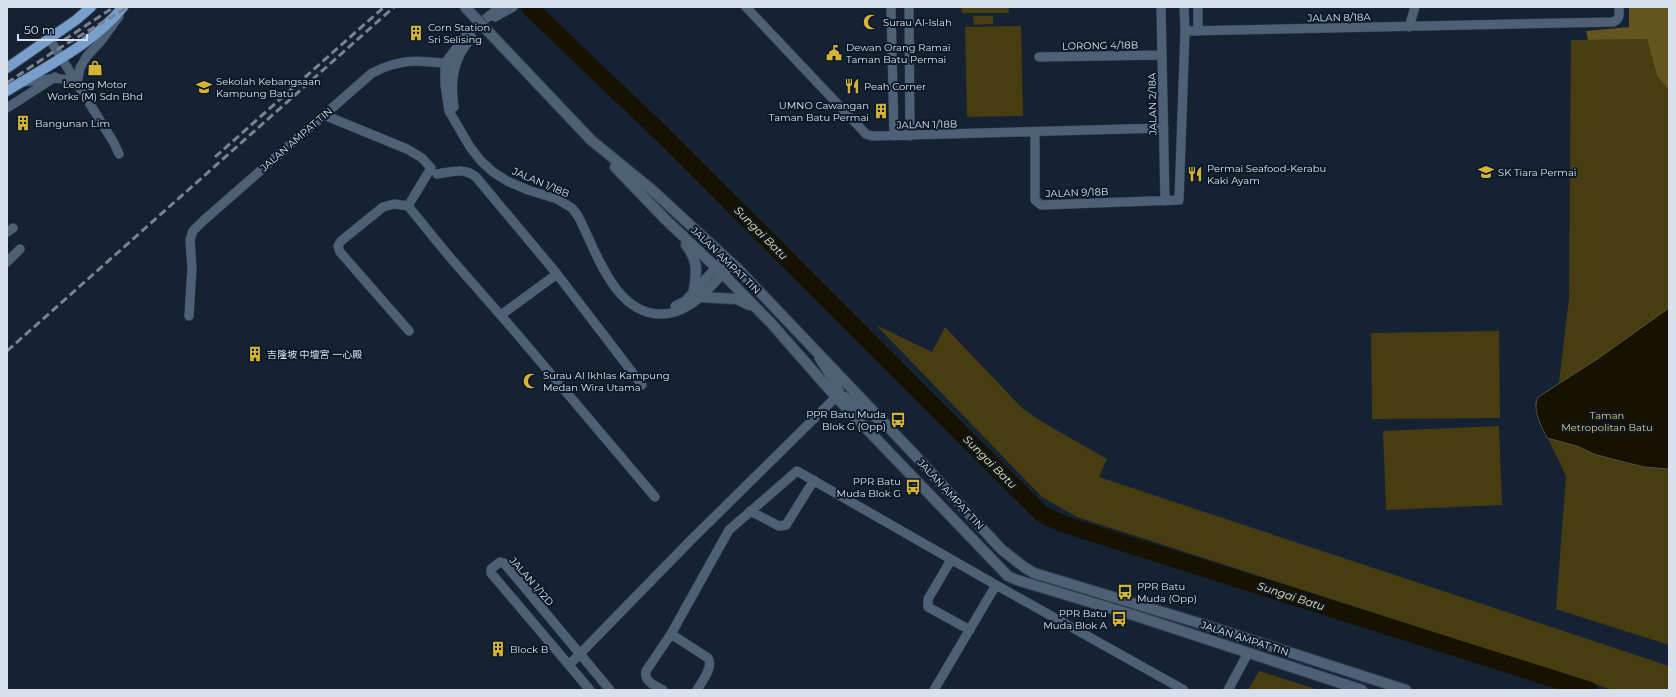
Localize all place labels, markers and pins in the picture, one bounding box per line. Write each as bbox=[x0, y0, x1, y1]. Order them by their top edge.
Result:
mosque icon: Surau Al-Islah bbox=[862, 13, 880, 31]
place label: Surau Al-Islah bbox=[883, 16, 952, 29]
place label: Corn Station Sri Selising bbox=[428, 21, 490, 46]
building icon: Corn Station Sri Selising bbox=[407, 24, 425, 42]
place label: Dewan Orang Ramai Taman Batu Permai bbox=[846, 41, 950, 66]
public building icon: Dewan Orang Ramai Taman Batu Permai bbox=[825, 44, 843, 62]
shop icon: Leong Motor Works (M) Sdn Bhd bbox=[86, 59, 104, 77]
place label: Sekolah Kebangsaan Kampung Batu bbox=[216, 75, 321, 100]
restaurant icon: Peah Corner bbox=[843, 77, 861, 95]
place label: Leong Motor Works (M) Sdn Bhd bbox=[47, 78, 143, 103]
school or university icon: Sekolah Kebangsaan Kampung Batu bbox=[195, 78, 213, 96]
place label: Peah Corner bbox=[864, 80, 926, 93]
place label: UMNO Cawangan Taman Batu Permai bbox=[769, 99, 869, 124]
building icon: UMNO Cawangan Taman Batu Permai bbox=[872, 102, 890, 120]
building icon: Bangunan Lim bbox=[14, 114, 32, 132]
place label: Bangunan Lim bbox=[35, 117, 110, 130]
place label: Permai Seafood-Kerabu Kaki Ayam bbox=[1207, 162, 1326, 187]
school or university icon: SK Tiara Permai bbox=[1477, 163, 1495, 181]
restaurant icon: Permai Seafood-Kerabu Kaki Ayam bbox=[1186, 165, 1204, 183]
place label: SK Tiara Permai bbox=[1498, 166, 1577, 179]
building icon: 吉隆坡 中壇宮 一心殿 bbox=[246, 345, 264, 363]
place label: 吉隆坡 中壇宮 一心殿 bbox=[267, 348, 362, 361]
place label: Surau Al Ikhlas Kampung Medan Wira Utama bbox=[543, 369, 670, 394]
mosque icon: Surau Al Ikhlas Kampung Medan Wira Utama bbox=[522, 372, 540, 390]
place label: PPR Batu Muda Blok G (Opp) bbox=[806, 408, 886, 433]
bus stop icon: PPR Batu Muda Blok G (Opp) bbox=[889, 411, 907, 429]
place label: PPR Batu Muda Blok G bbox=[837, 475, 901, 500]
bus stop icon: PPR Batu Muda Blok G bbox=[904, 478, 922, 496]
place label: PPR Batu Muda (Opp) bbox=[1137, 580, 1197, 605]
bus stop icon: PPR Batu Muda (Opp) bbox=[1116, 583, 1134, 601]
place label: PPR Batu Muda Blok A bbox=[1043, 607, 1108, 632]
bus stop icon: PPR Batu Muda Blok A bbox=[1110, 610, 1128, 628]
building icon: Block B bbox=[489, 640, 507, 658]
place label: Block B bbox=[510, 643, 548, 656]

